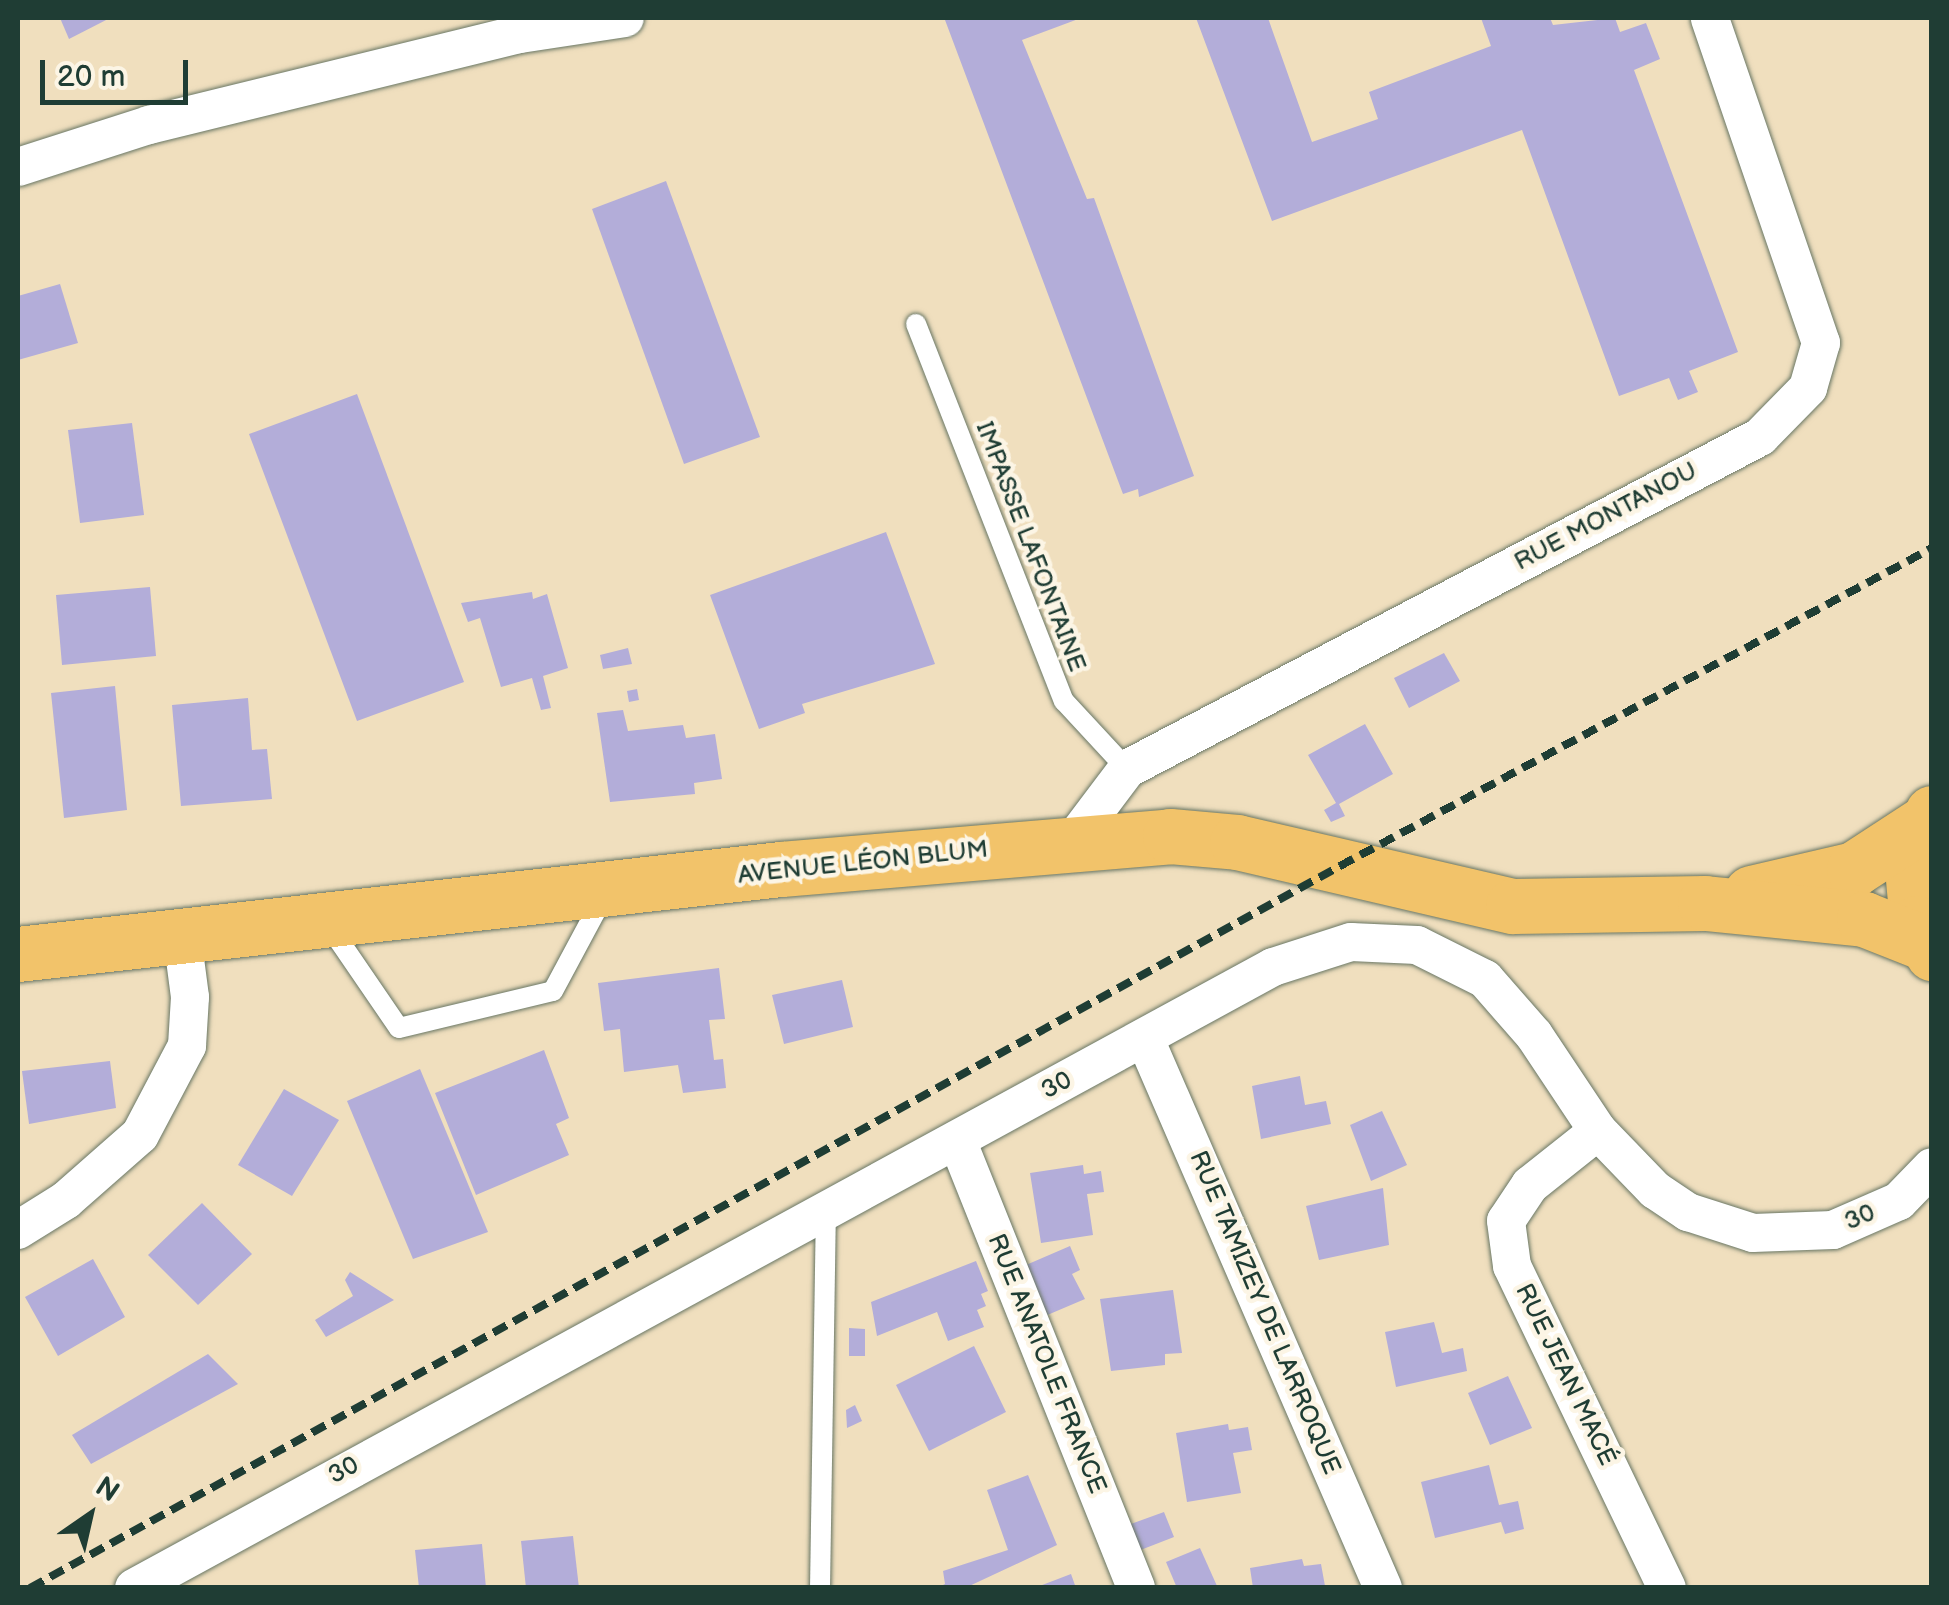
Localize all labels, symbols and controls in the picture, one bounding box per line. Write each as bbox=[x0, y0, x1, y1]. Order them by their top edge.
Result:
scale bar bbox=[45, 40, 192, 102]
text: 20 m bbox=[57, 59, 125, 95]
street label: IMPASSE LAFONTAINE bbox=[968, 418, 1092, 676]
street label: RUE MONTANOU bbox=[1510, 456, 1702, 578]
street label: AVENUE LÉON BLUM bbox=[736, 835, 990, 891]
street label: 30 bbox=[1037, 1066, 1077, 1106]
street label: RUE TAMIZEY DE LARROQUE bbox=[1182, 1146, 1346, 1480]
street label: 30 bbox=[1840, 1198, 1880, 1238]
street label: RUE ANATOLE FRANCE bbox=[980, 1230, 1112, 1498]
street label: RUE JEAN MACÉ bbox=[1508, 1279, 1622, 1471]
street label: 30 bbox=[324, 1451, 364, 1491]
north arrow bbox=[40, 1465, 140, 1565]
text: N bbox=[89, 1470, 125, 1509]

